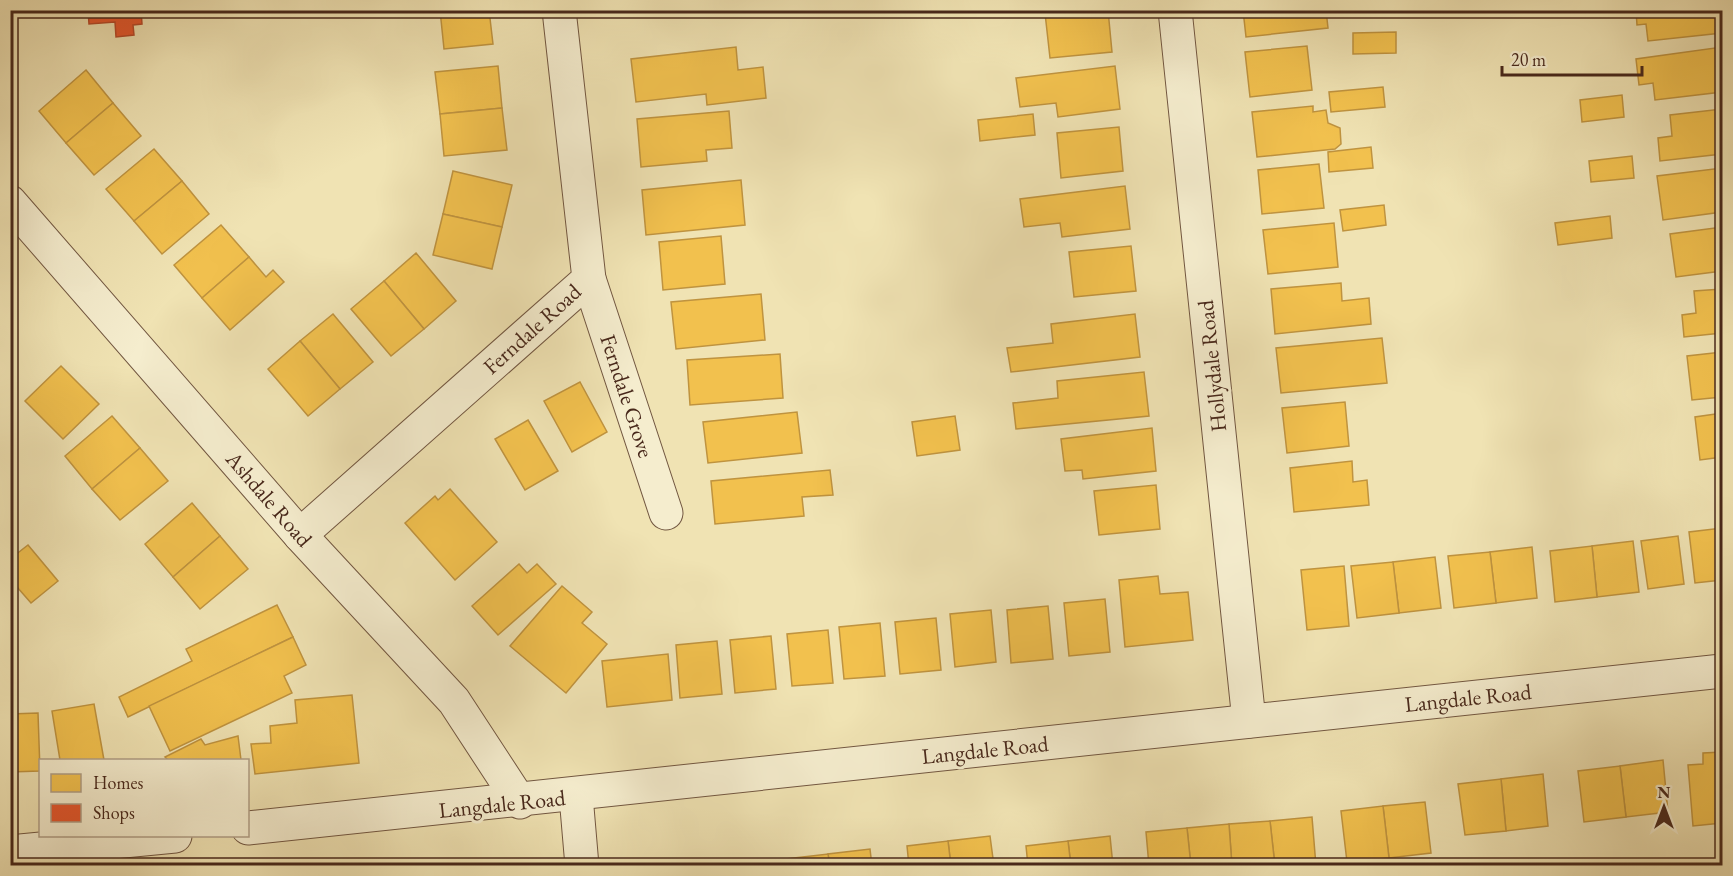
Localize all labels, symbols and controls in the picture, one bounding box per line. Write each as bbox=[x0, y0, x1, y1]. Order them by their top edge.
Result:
scale bar bbox=[1502, 39, 1642, 77]
text: 20 m bbox=[1511, 48, 1546, 71]
street label: Ferndale Road bbox=[477, 277, 588, 381]
street label: Hollydale Road bbox=[1191, 298, 1233, 433]
street label: Ferndale Grove bbox=[593, 331, 661, 462]
street label: Ashdale Road bbox=[219, 444, 319, 554]
street label: Langdale Road bbox=[1403, 677, 1534, 719]
street label: Langdale Road bbox=[920, 729, 1051, 771]
legend bbox=[39, 759, 249, 837]
text: Homes bbox=[93, 771, 144, 794]
north arrow bbox=[1634, 777, 1694, 837]
text: N bbox=[1658, 782, 1671, 803]
street label: Langdale Road bbox=[437, 783, 568, 825]
text: Shops bbox=[93, 801, 135, 824]

